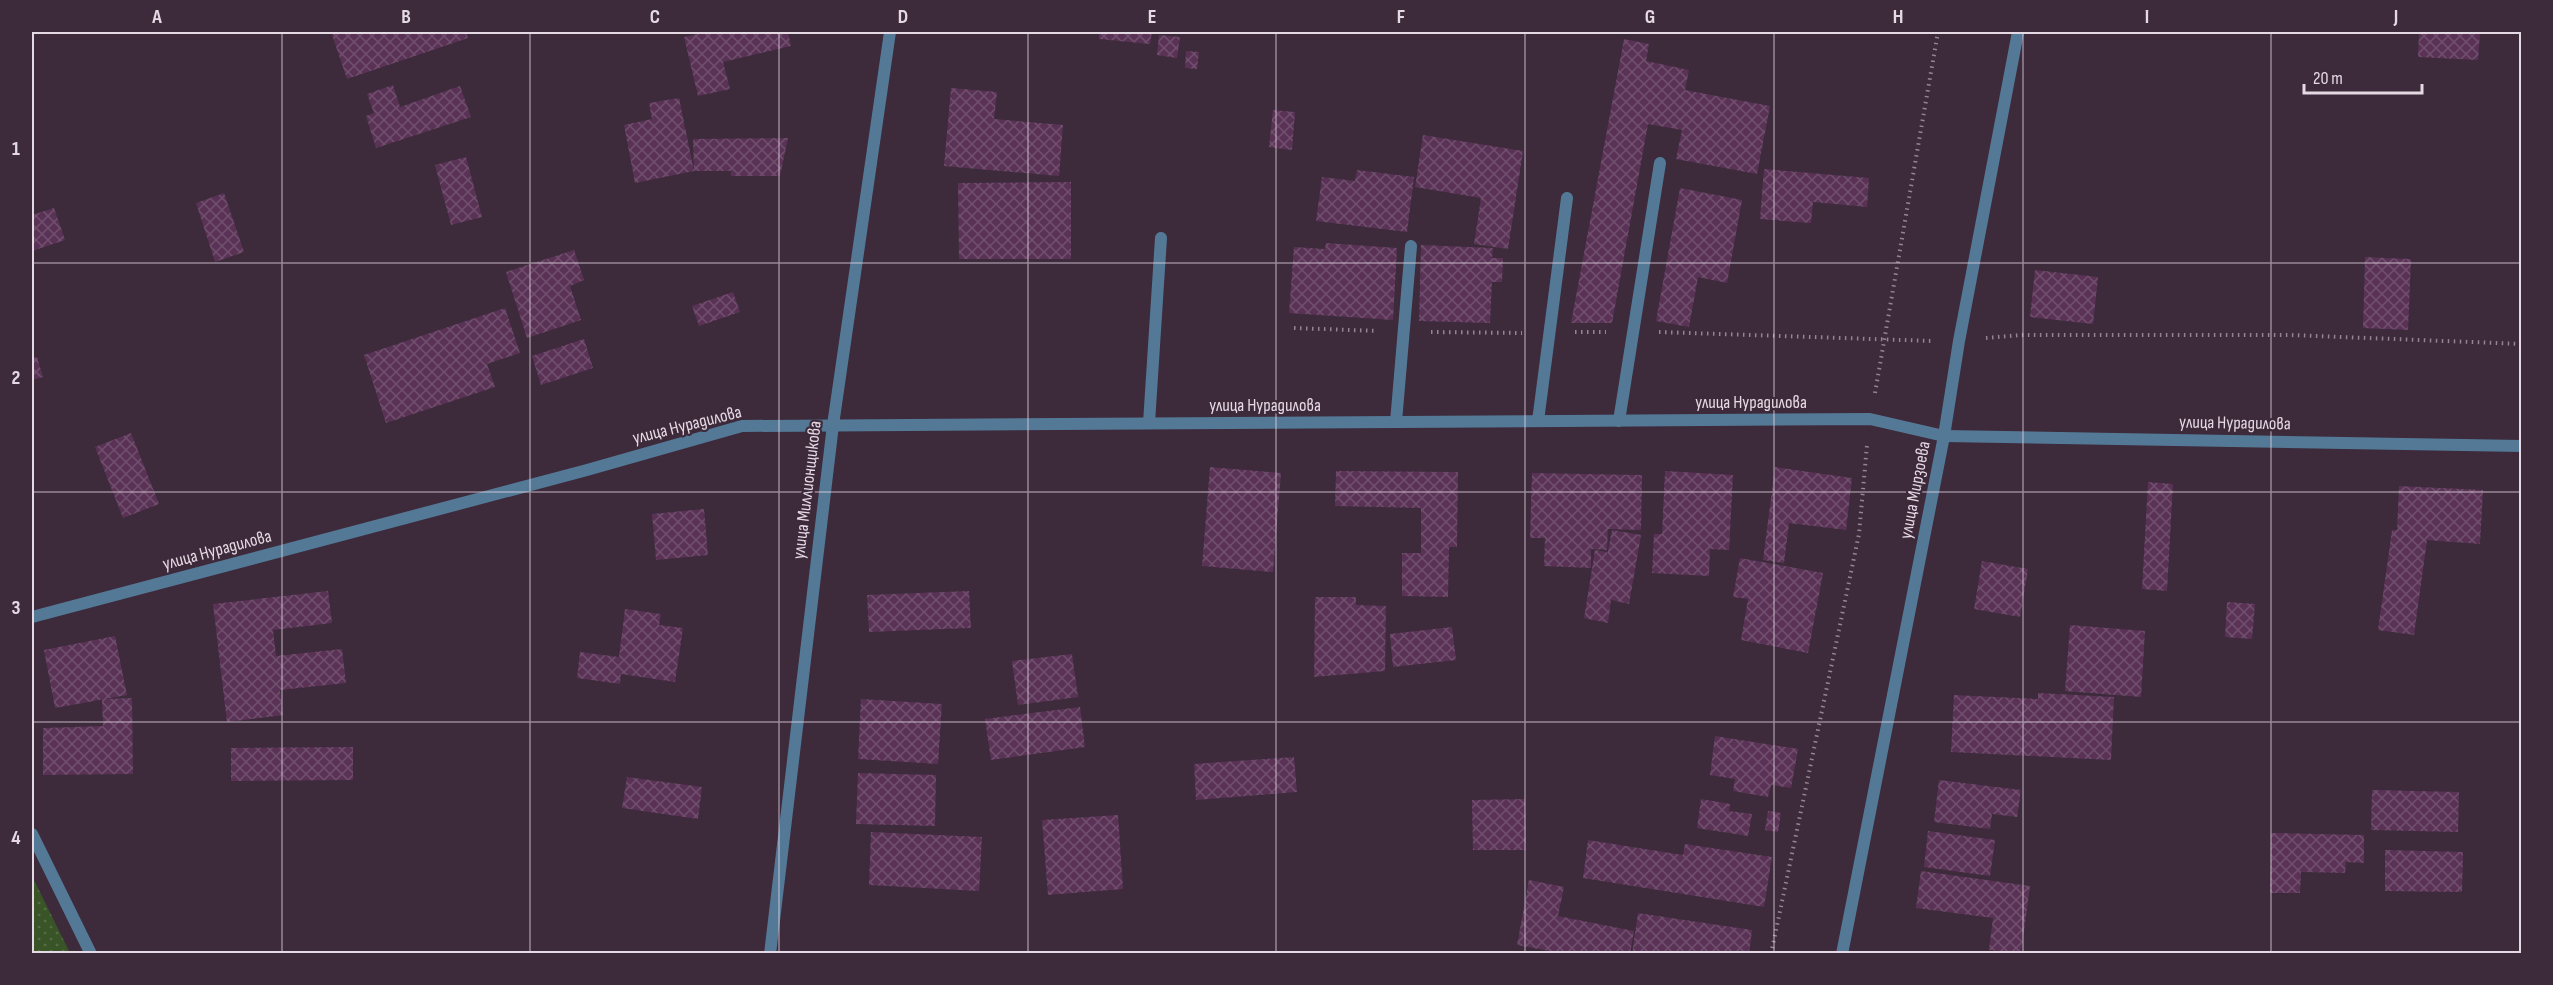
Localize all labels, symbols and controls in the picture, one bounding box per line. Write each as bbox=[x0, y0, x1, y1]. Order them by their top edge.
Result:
text: A bbox=[151, 5, 162, 29]
text: B bbox=[401, 5, 411, 29]
text: C bbox=[650, 5, 660, 29]
text: D bbox=[898, 5, 908, 29]
text: E bbox=[1148, 5, 1156, 29]
text: F bbox=[1397, 5, 1405, 29]
text: G bbox=[1645, 5, 1655, 29]
text: H bbox=[1893, 5, 1903, 29]
text: I bbox=[2145, 5, 2149, 29]
text: J bbox=[2393, 5, 2398, 29]
scale bar bbox=[2304, 57, 2422, 95]
text: 20 m bbox=[2313, 68, 2343, 89]
text: 1 bbox=[12, 137, 20, 161]
text: 2 bbox=[12, 366, 20, 390]
street label: улица Нурадилова bbox=[1695, 392, 1807, 413]
street label: улица Нурадилова bbox=[1209, 395, 1321, 416]
street label: улица Нурадилова bbox=[630, 401, 744, 449]
street label: улица Нурадилова bbox=[2179, 412, 2291, 434]
street label: улица Миллионщикова bbox=[788, 420, 826, 560]
street label: улица Мирзоева bbox=[1895, 439, 1935, 541]
street label: улица Нурадилова bbox=[160, 525, 274, 575]
text: 3 bbox=[12, 596, 21, 620]
text: 4 bbox=[11, 826, 21, 850]

